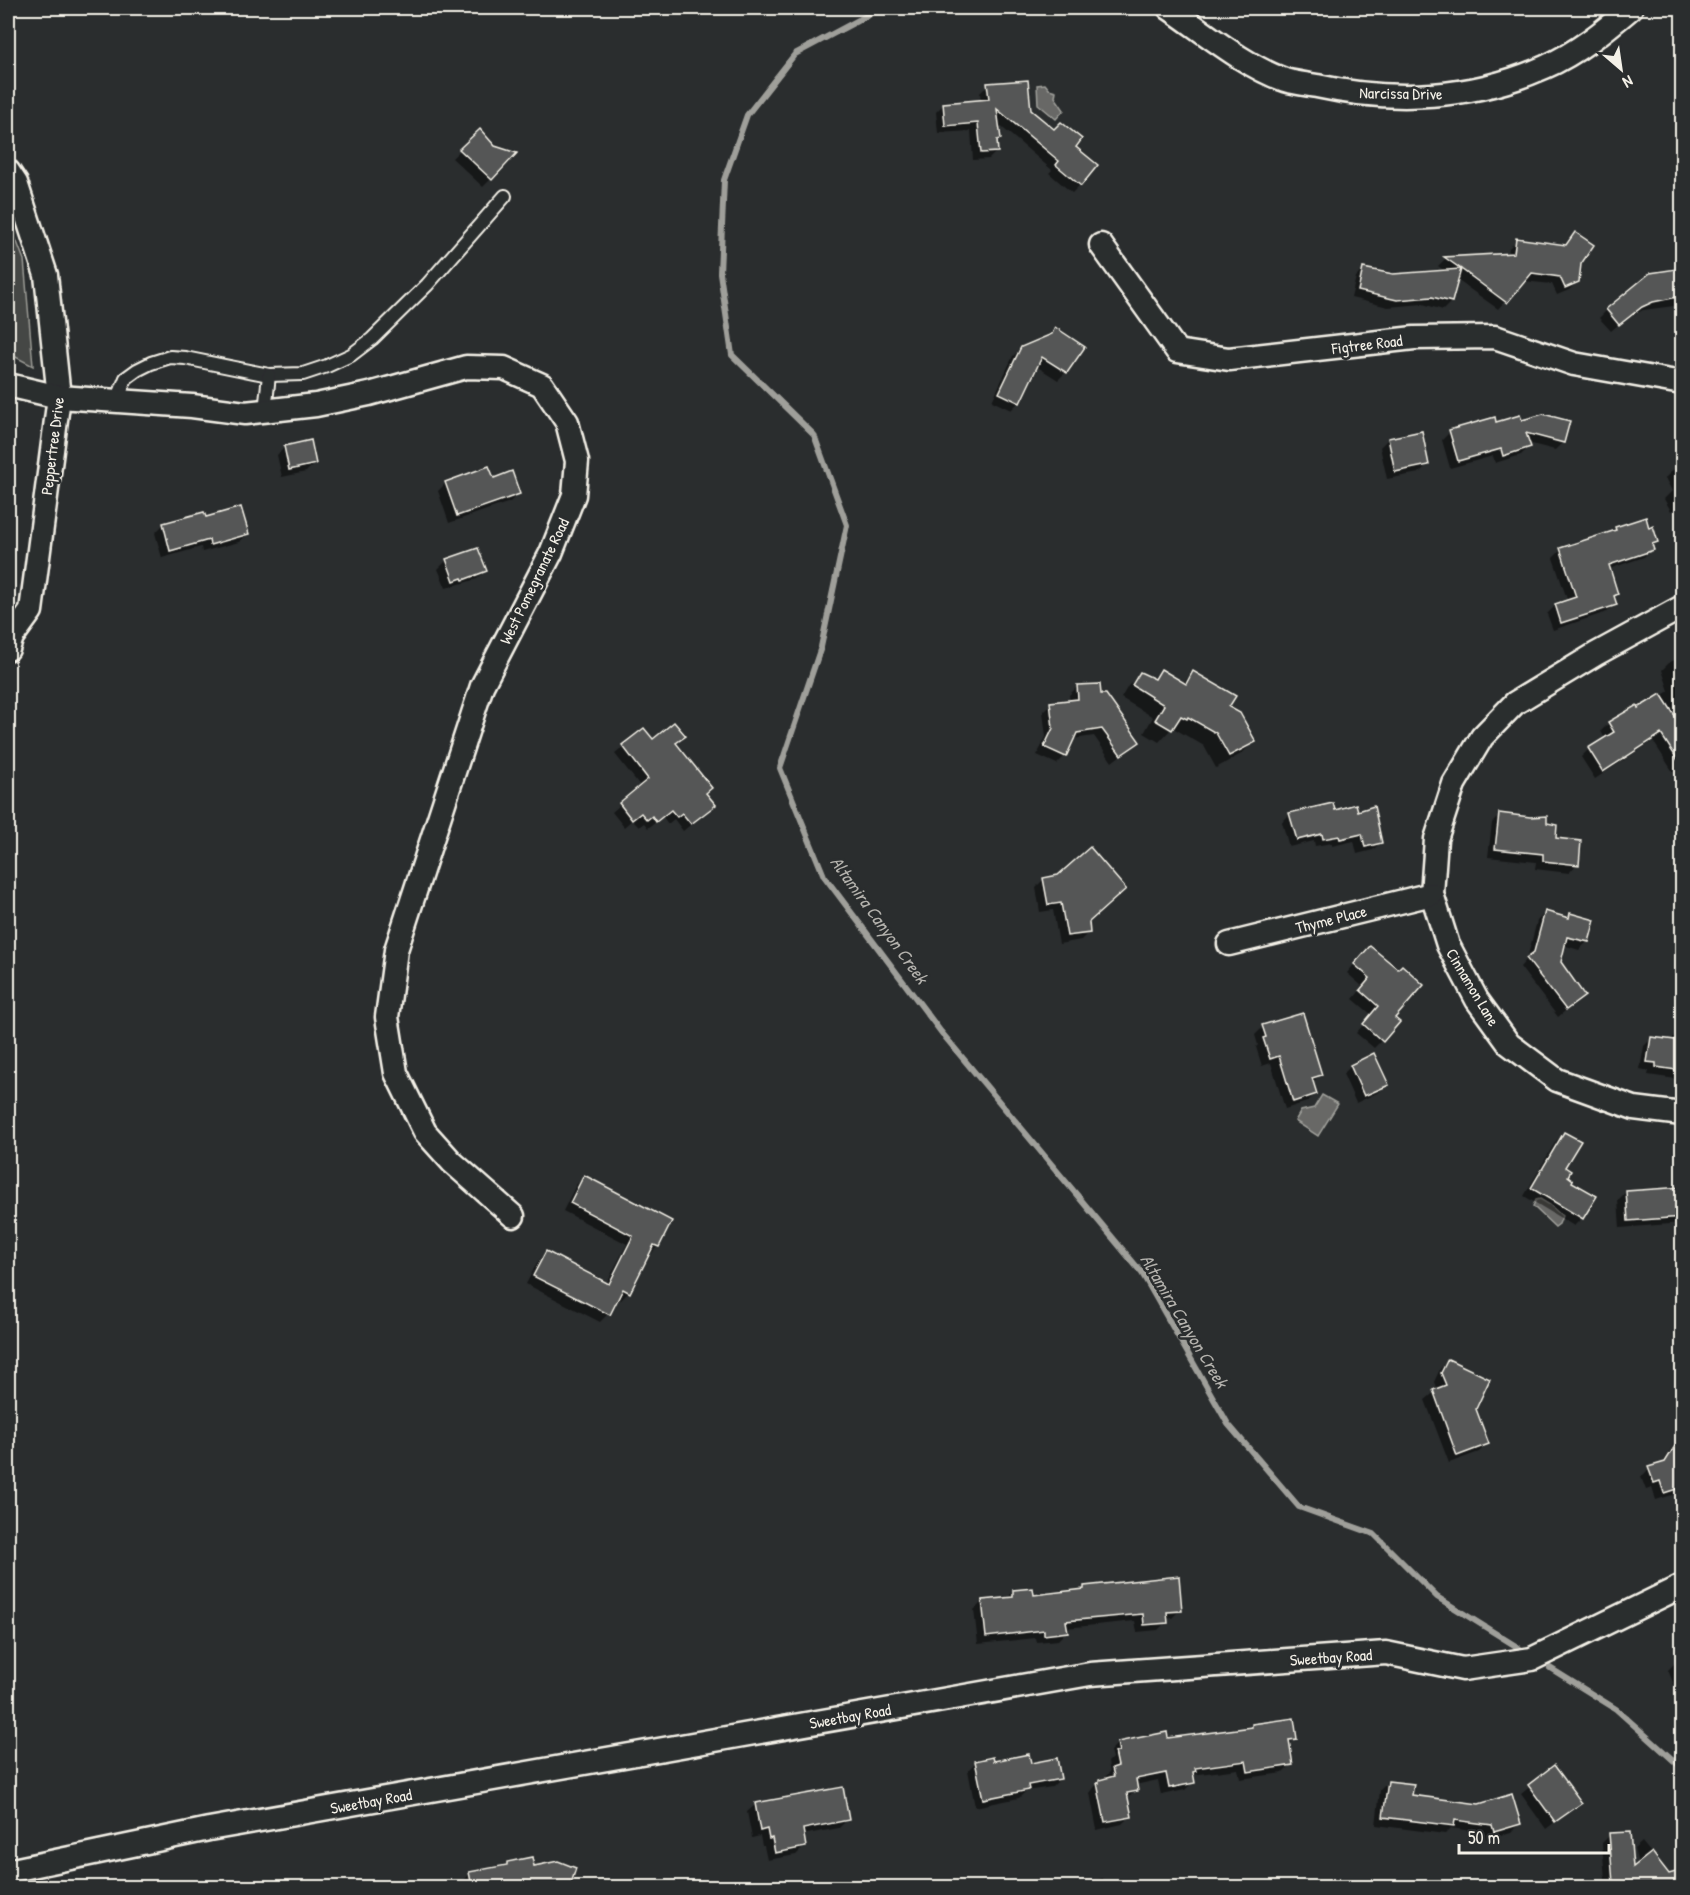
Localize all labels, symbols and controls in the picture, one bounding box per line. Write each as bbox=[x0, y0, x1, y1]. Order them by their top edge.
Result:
north arrow bbox=[1591, 39, 1651, 99]
text: N bbox=[1619, 70, 1637, 94]
street label: Narcissa Drive bbox=[1359, 81, 1443, 105]
street label: Figtree Road bbox=[1329, 329, 1404, 359]
street label: Peppertree Drive bbox=[35, 395, 69, 496]
street label: West Pomegranate Road bbox=[494, 514, 574, 648]
water label: Altamira Canyon Creek bbox=[825, 851, 935, 990]
street label: Thyme Place bbox=[1293, 899, 1370, 938]
street label: Cinnamon Lane bbox=[1441, 944, 1505, 1031]
water label: Altamira Canyon Creek bbox=[1135, 1249, 1235, 1394]
street label: Sweetbay Road bbox=[1289, 1643, 1373, 1671]
street label: Sweetbay Road bbox=[807, 1698, 893, 1734]
street label: Sweetbay Road bbox=[328, 1783, 414, 1819]
scale bar bbox=[1459, 1817, 1609, 1855]
text: 50 m bbox=[1468, 1825, 1500, 1850]

